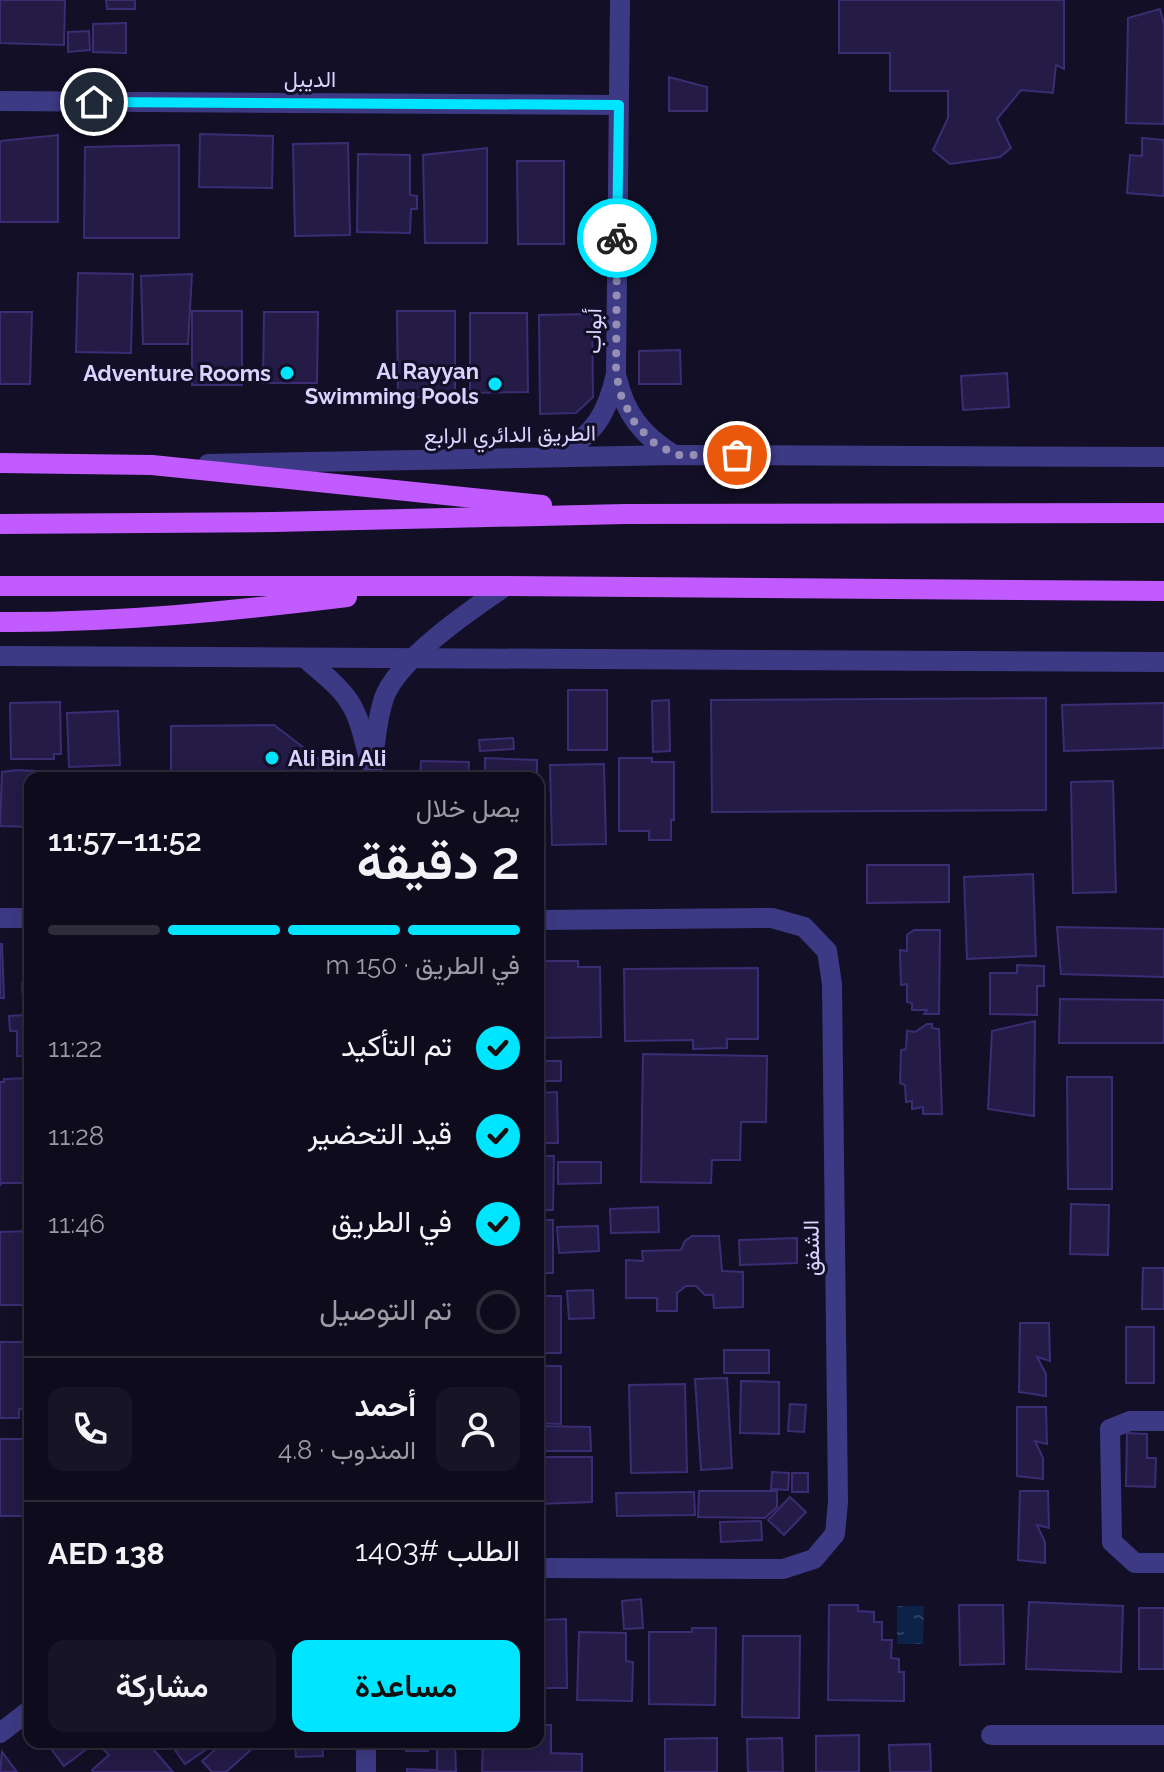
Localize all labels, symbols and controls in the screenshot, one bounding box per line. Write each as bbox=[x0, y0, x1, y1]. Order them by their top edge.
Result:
street label: الديبل bbox=[284, 66, 336, 92]
pin bbox=[60, 68, 128, 136]
icon: home bbox=[72, 80, 116, 124]
courier bbox=[577, 198, 657, 278]
icon: bike bbox=[595, 216, 639, 260]
street label: أبواب bbox=[580, 308, 607, 354]
place label: Al Rayyan Swimming Pools bbox=[305, 358, 479, 409]
place label: Adventure Rooms bbox=[83, 360, 271, 386]
marker: Adventure Rooms bbox=[278, 364, 296, 382]
marker: Al Rayyan Swimming Pools bbox=[486, 375, 504, 393]
street label: الطريق الدائري الرابع bbox=[424, 420, 596, 454]
pin bbox=[703, 421, 771, 489]
icon: bag bbox=[715, 433, 759, 477]
place label: Ali Bin Ali bbox=[288, 745, 386, 771]
marker: Ali Bin Ali bbox=[263, 749, 281, 767]
text: يصل خلال bbox=[416, 793, 520, 823]
text: 11:52–11:57 bbox=[48, 823, 202, 858]
text: 2 دقيقة bbox=[357, 830, 520, 891]
text: في الطريق · 150 m bbox=[325, 950, 520, 980]
icon: check bbox=[476, 1026, 520, 1070]
text: تم التأكيد bbox=[341, 1028, 452, 1063]
text: 11:22 bbox=[48, 1033, 102, 1063]
icon: check bbox=[476, 1114, 520, 1158]
text: قيد التحضير bbox=[308, 1116, 452, 1151]
text: 11:28 bbox=[48, 1121, 104, 1151]
icon: check bbox=[476, 1202, 520, 1246]
text: في الطريق bbox=[331, 1204, 452, 1239]
text: 11:46 bbox=[48, 1209, 105, 1239]
street label: الشفق bbox=[798, 1220, 825, 1276]
text: تم التوصيل bbox=[319, 1292, 452, 1327]
button: phone bbox=[48, 1387, 132, 1471]
button: person bbox=[436, 1387, 520, 1471]
text: أحمد bbox=[354, 1388, 416, 1423]
text: المندوب · 4.8 bbox=[278, 1435, 416, 1465]
text: الطلب #1403 bbox=[355, 1533, 520, 1568]
text: AED 138 bbox=[48, 1536, 165, 1571]
button: مشاركة bbox=[48, 1640, 276, 1732]
button: مساعدة bbox=[292, 1640, 520, 1732]

